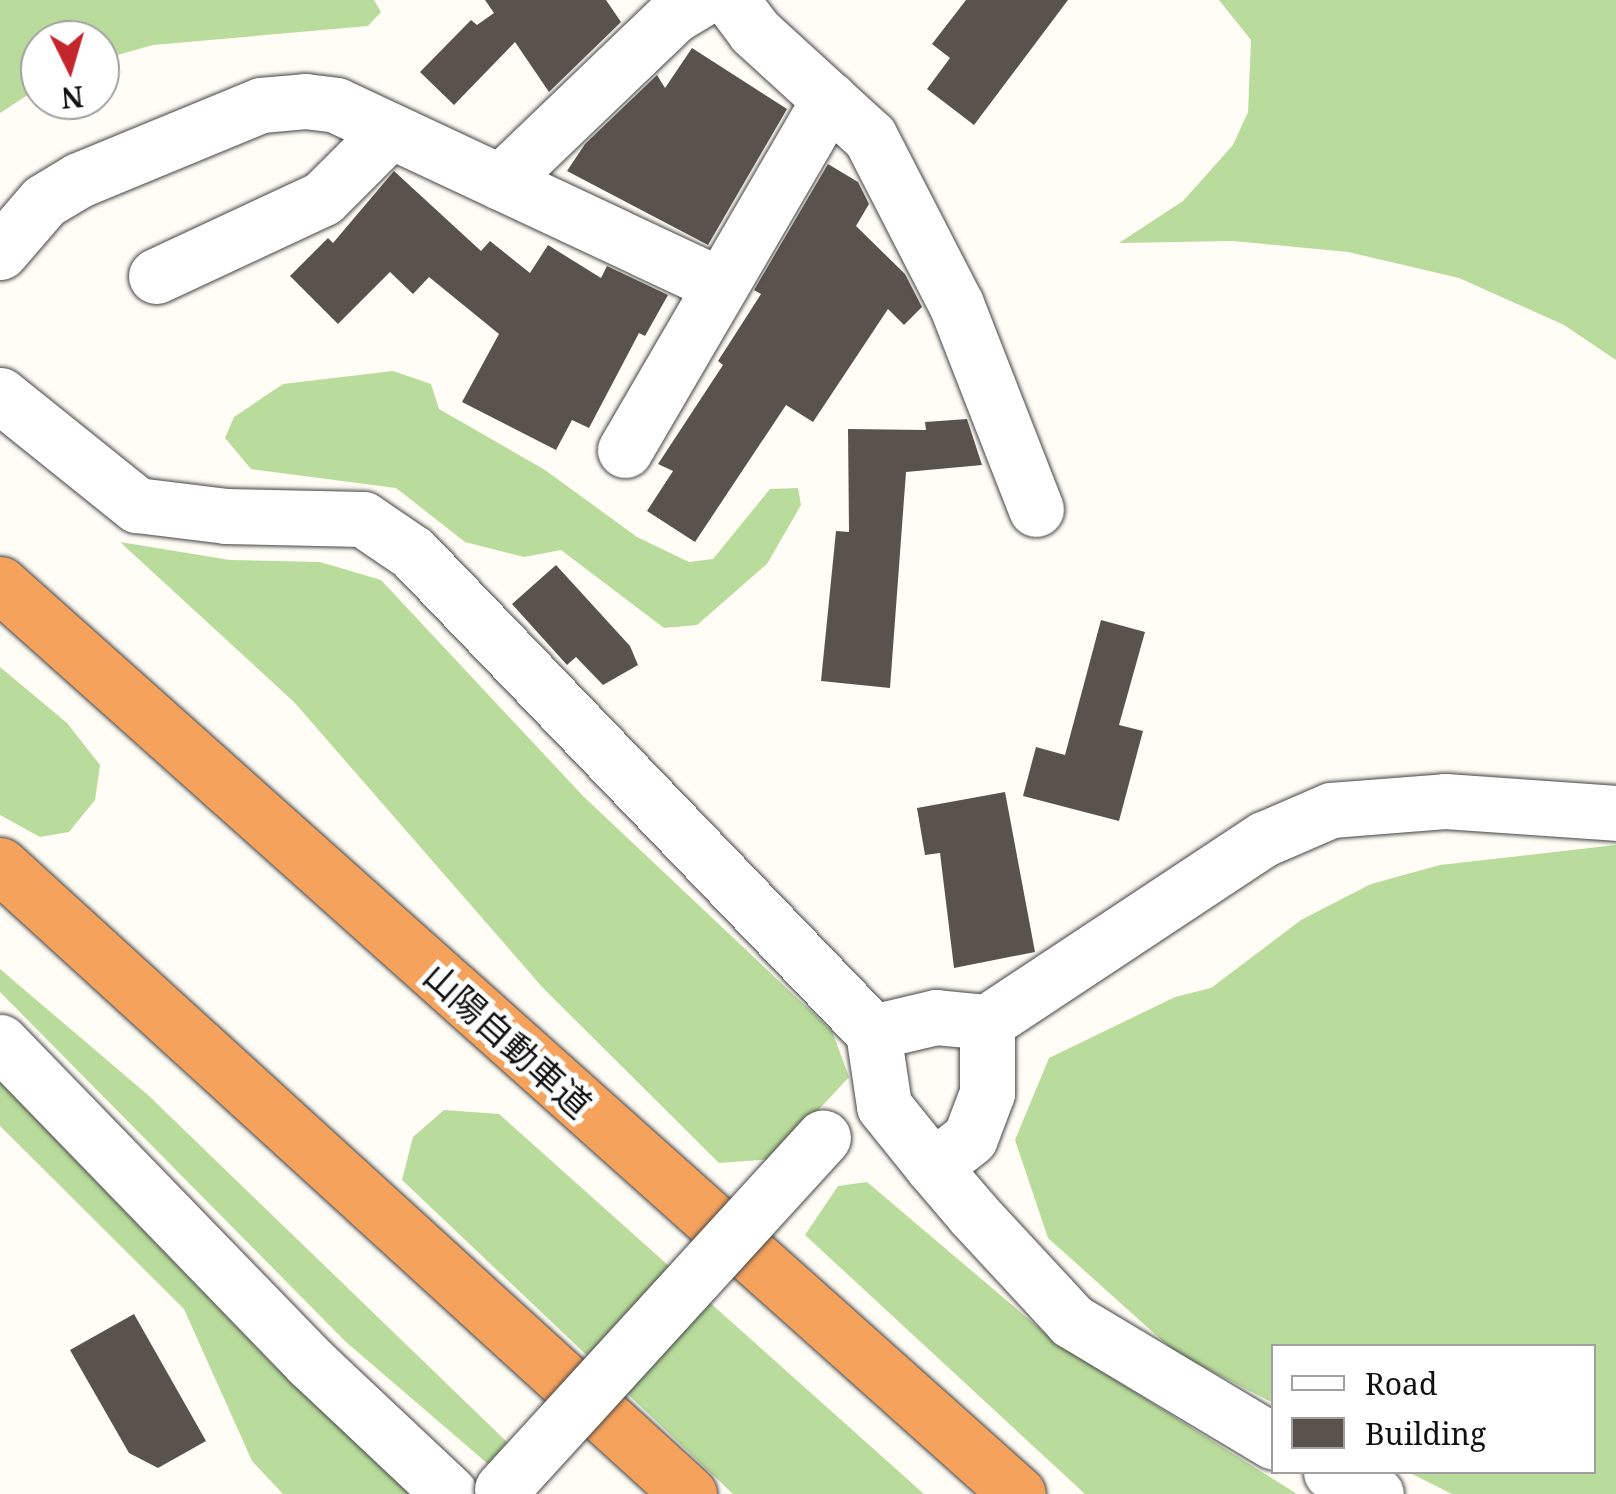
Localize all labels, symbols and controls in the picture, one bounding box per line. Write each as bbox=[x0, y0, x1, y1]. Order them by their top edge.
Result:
north arrow bbox=[20, 20, 120, 120]
text: N bbox=[60, 78, 85, 118]
street label: 山陽自動車道 bbox=[416, 954, 600, 1126]
legend bbox=[1271, 1344, 1596, 1474]
text: Road bbox=[1365, 1363, 1437, 1404]
text: Building bbox=[1365, 1413, 1486, 1454]

